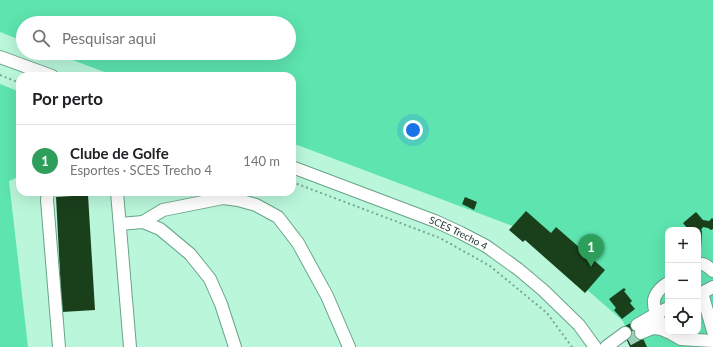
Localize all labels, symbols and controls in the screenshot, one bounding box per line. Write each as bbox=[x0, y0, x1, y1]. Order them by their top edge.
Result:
search box bbox=[16, 16, 296, 60]
icon: search bbox=[30, 27, 52, 49]
text: Pesquisar aqui bbox=[62, 29, 156, 47]
text: Por perto bbox=[32, 88, 103, 109]
your location bbox=[403, 120, 423, 140]
text: Clube de Golfe bbox=[70, 144, 169, 162]
text: 1 bbox=[41, 153, 49, 169]
text: 140 m bbox=[243, 153, 280, 169]
text: Esportes · SCES Trecho 4 bbox=[70, 162, 212, 178]
street label: SCES Trecho 4 bbox=[428, 213, 490, 252]
map controls bbox=[665, 227, 701, 335]
button: + bbox=[665, 227, 701, 263]
pin: 1 bbox=[578, 234, 604, 267]
button: − bbox=[665, 263, 701, 299]
button: locate bbox=[665, 299, 701, 335]

